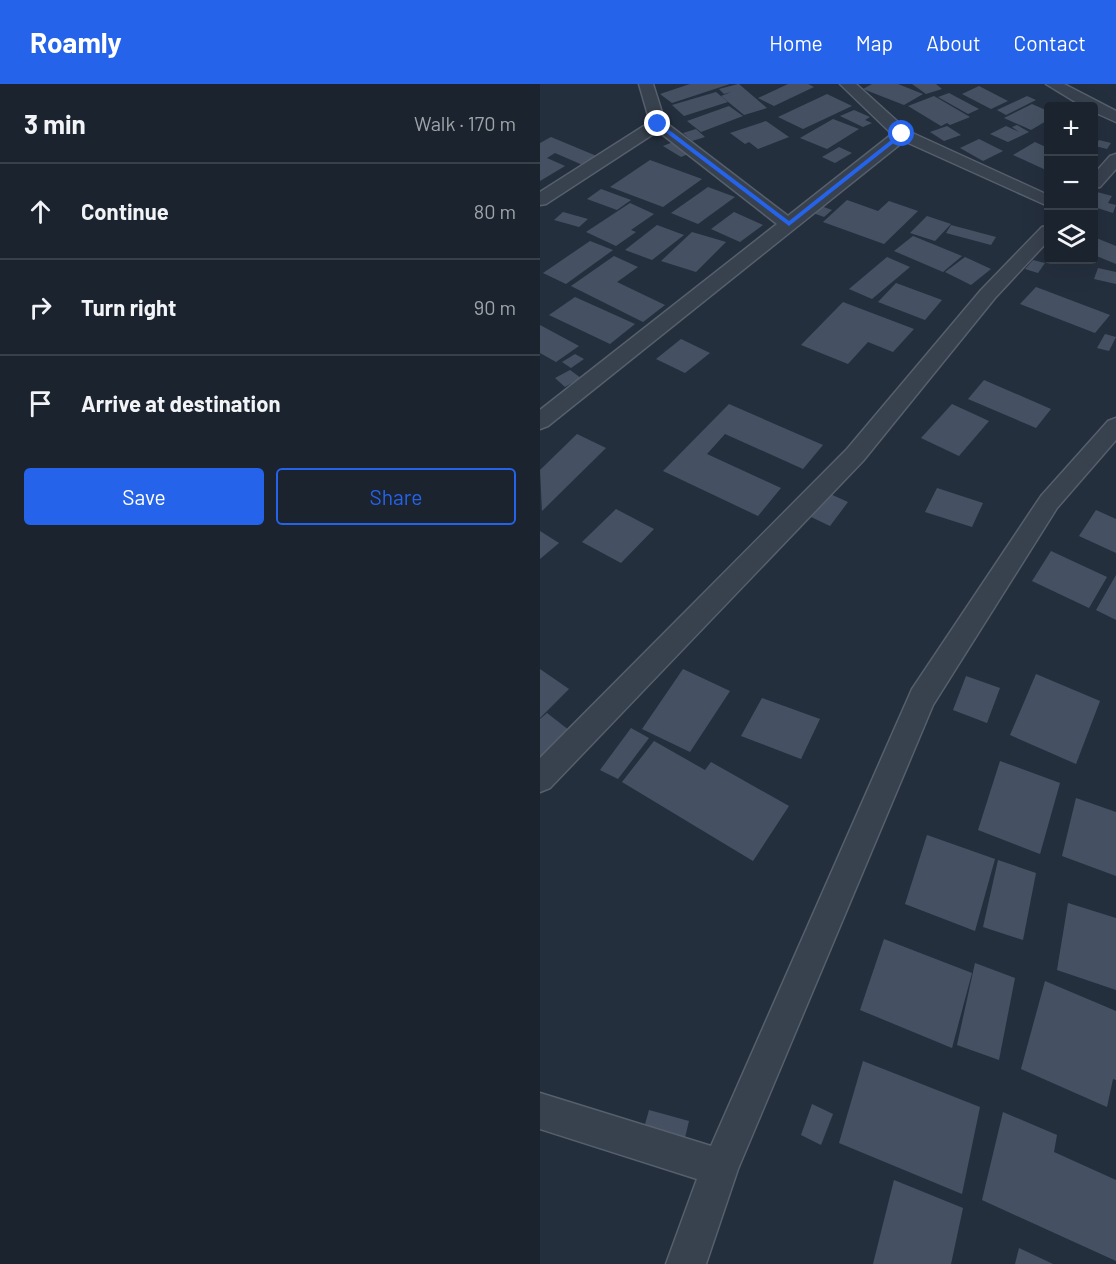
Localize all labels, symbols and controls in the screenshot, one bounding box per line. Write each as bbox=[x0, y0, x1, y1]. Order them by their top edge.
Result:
text: Roamly bbox=[30, 25, 122, 59]
text: Home bbox=[769, 30, 823, 55]
text: Map bbox=[856, 30, 893, 55]
text: About bbox=[926, 30, 981, 55]
text: Contact bbox=[1014, 30, 1086, 55]
map controls bbox=[1044, 102, 1098, 264]
button: + bbox=[1044, 102, 1098, 156]
text: 3 min bbox=[24, 108, 86, 139]
route end bbox=[644, 110, 670, 136]
text: Walk · 170 m bbox=[414, 111, 516, 135]
route start bbox=[888, 120, 914, 146]
button: − bbox=[1044, 156, 1098, 210]
icon: ahead bbox=[24, 195, 57, 228]
text: Continue bbox=[81, 198, 169, 224]
text: 80 m bbox=[474, 199, 516, 223]
button: layers bbox=[1044, 210, 1098, 264]
icon: right bbox=[24, 291, 57, 324]
text: Turn right bbox=[81, 294, 176, 320]
text: 90 m bbox=[474, 295, 516, 319]
icon: arrive bbox=[24, 387, 57, 420]
text: Arrive at destination bbox=[81, 390, 280, 416]
button: Save bbox=[24, 468, 264, 525]
button: Share bbox=[276, 468, 516, 525]

